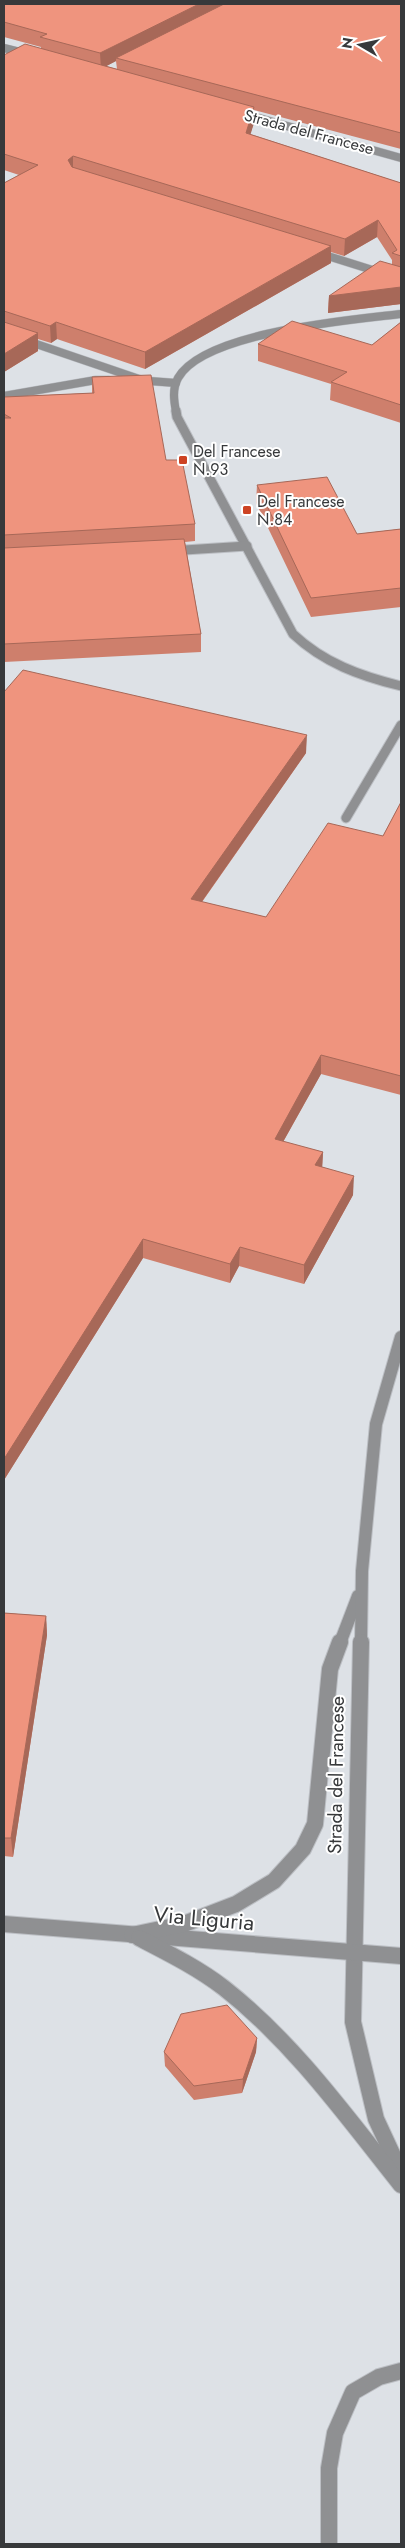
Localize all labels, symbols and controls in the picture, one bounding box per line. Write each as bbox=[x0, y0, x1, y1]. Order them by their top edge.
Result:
north arrow bbox=[335, 20, 385, 70]
text: N bbox=[336, 36, 358, 50]
street label: Strada del Francese bbox=[242, 104, 376, 160]
place label: Del Francese N.93 bbox=[193, 440, 280, 481]
marker: Del Francese N.93 bbox=[177, 454, 189, 466]
place label: Del Francese N.84 bbox=[257, 490, 344, 531]
marker: Del Francese N.84 bbox=[241, 504, 253, 516]
street label: Strada del Francese bbox=[321, 1696, 351, 1854]
street label: Via Liguria bbox=[152, 1898, 256, 1938]

